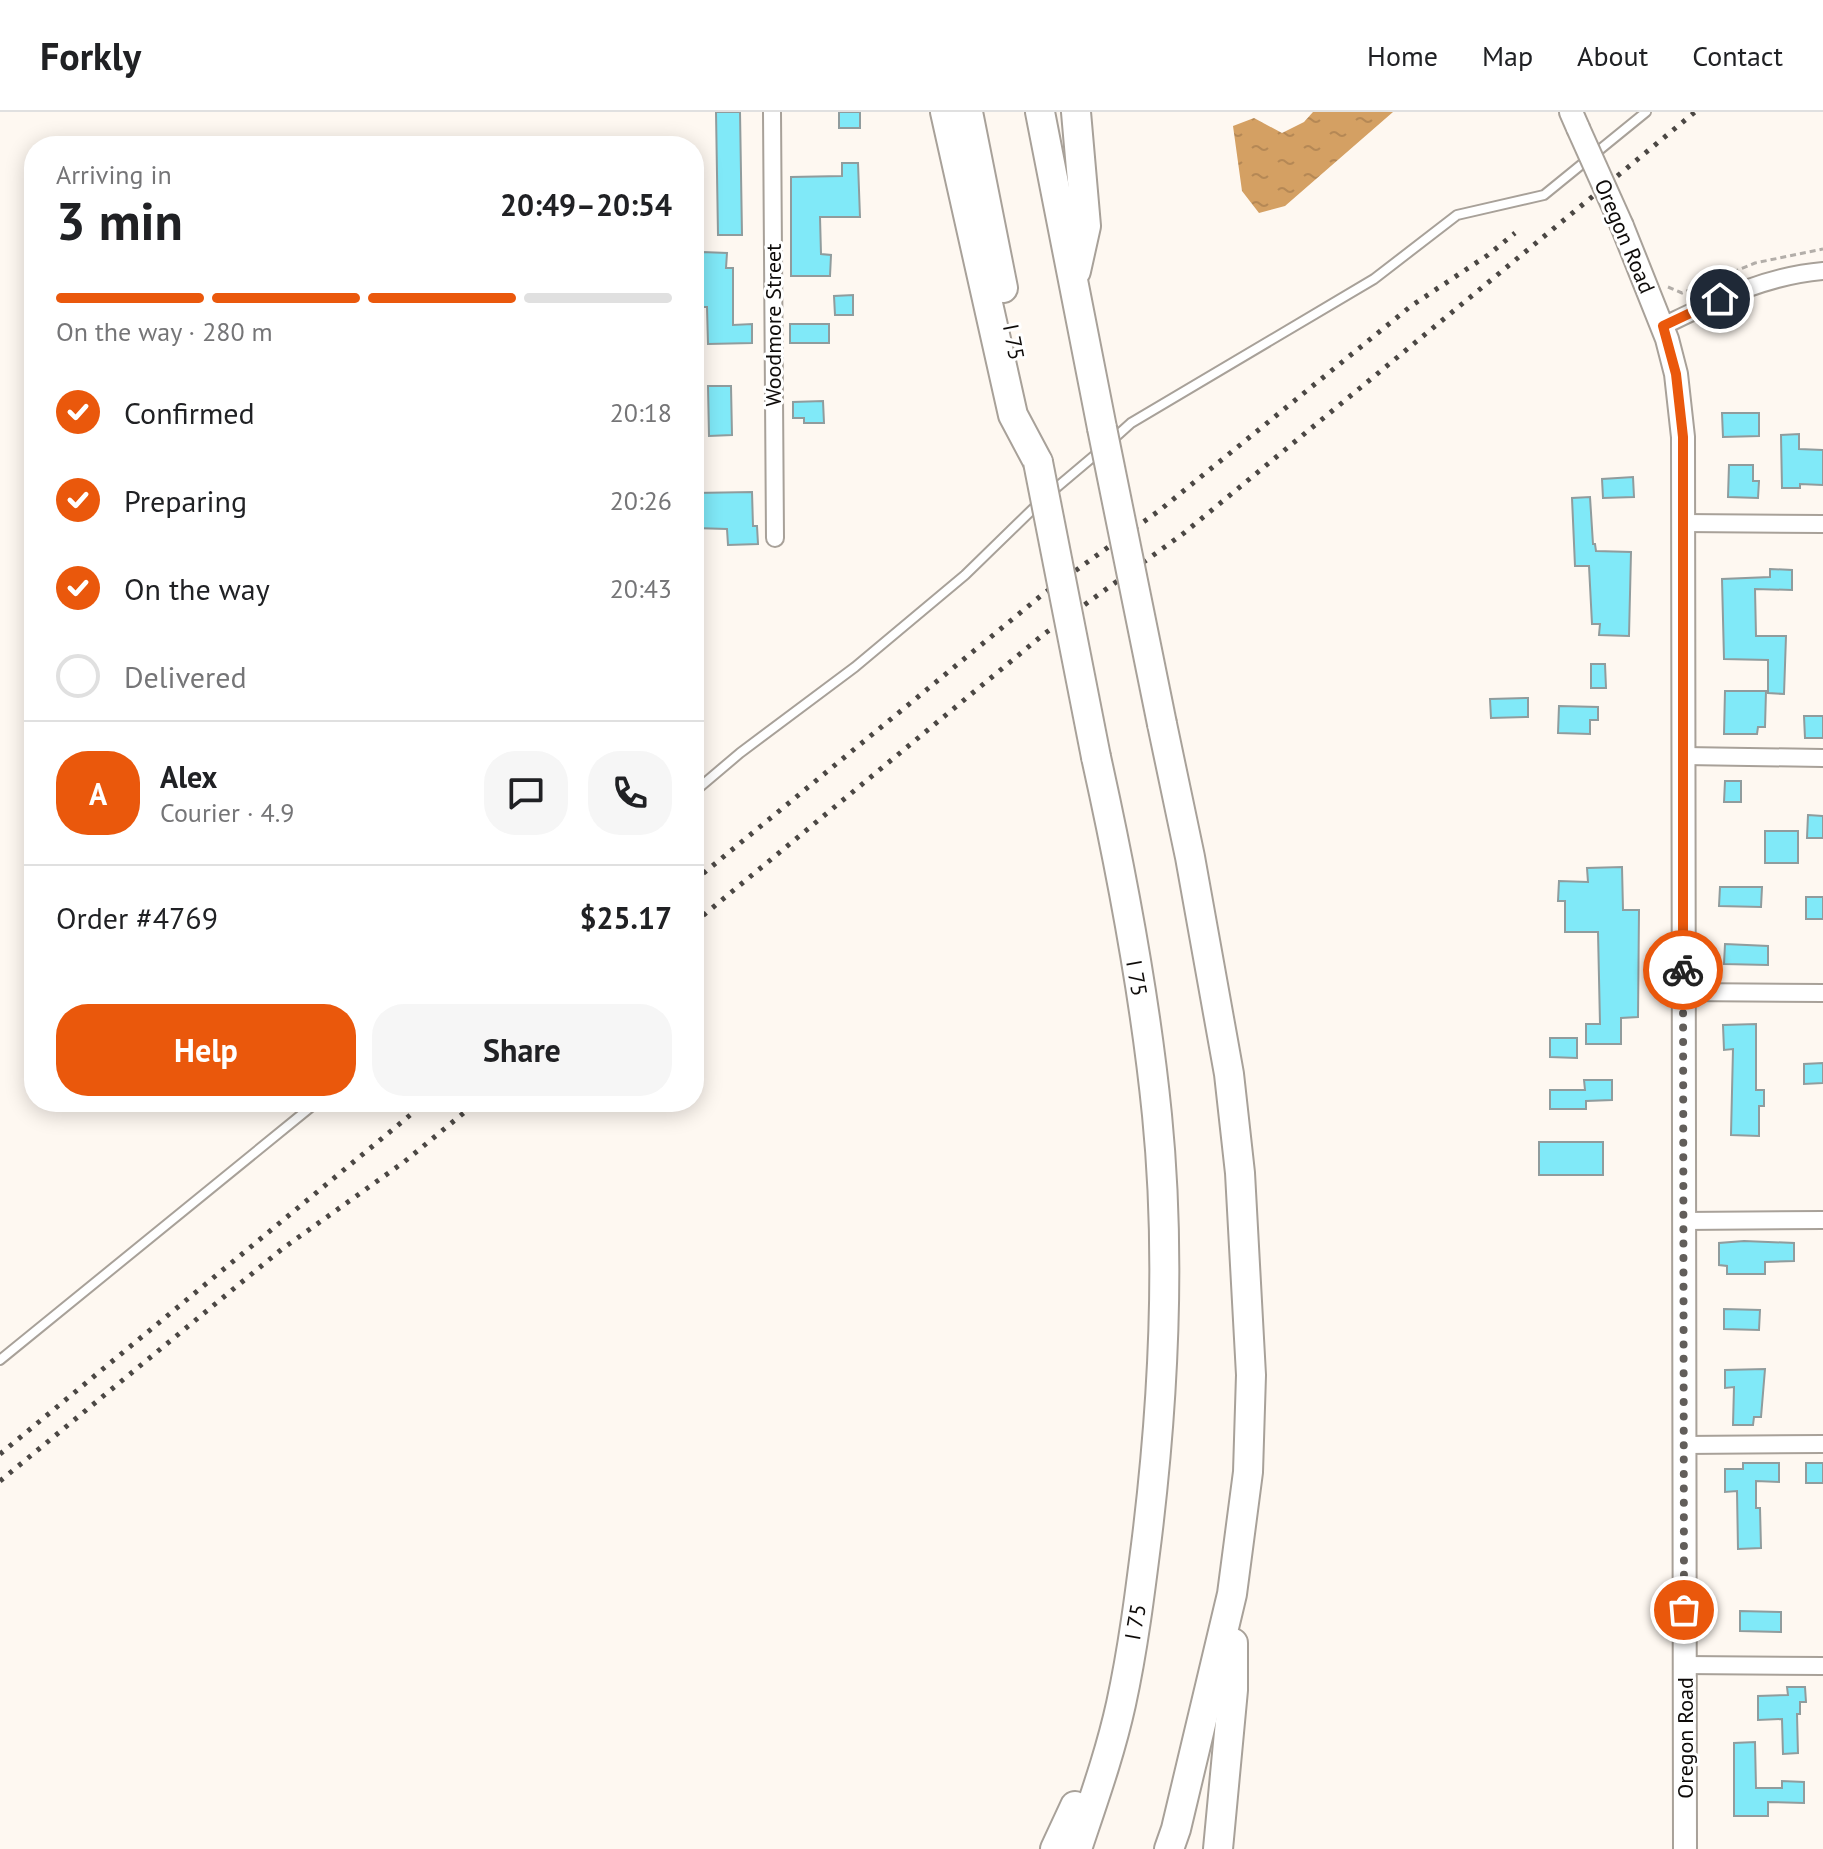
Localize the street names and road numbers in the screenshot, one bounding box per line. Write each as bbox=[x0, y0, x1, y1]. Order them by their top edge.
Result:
street label: Oregon Road bbox=[1588, 175, 1662, 297]
street label: Woodmore Street bbox=[759, 243, 787, 407]
street label: I 75 bbox=[997, 322, 1031, 362]
street label: I 75 bbox=[1120, 958, 1154, 998]
street label: I 75 bbox=[1118, 1602, 1152, 1642]
street label: Oregon Road bbox=[1671, 1677, 1699, 1799]

